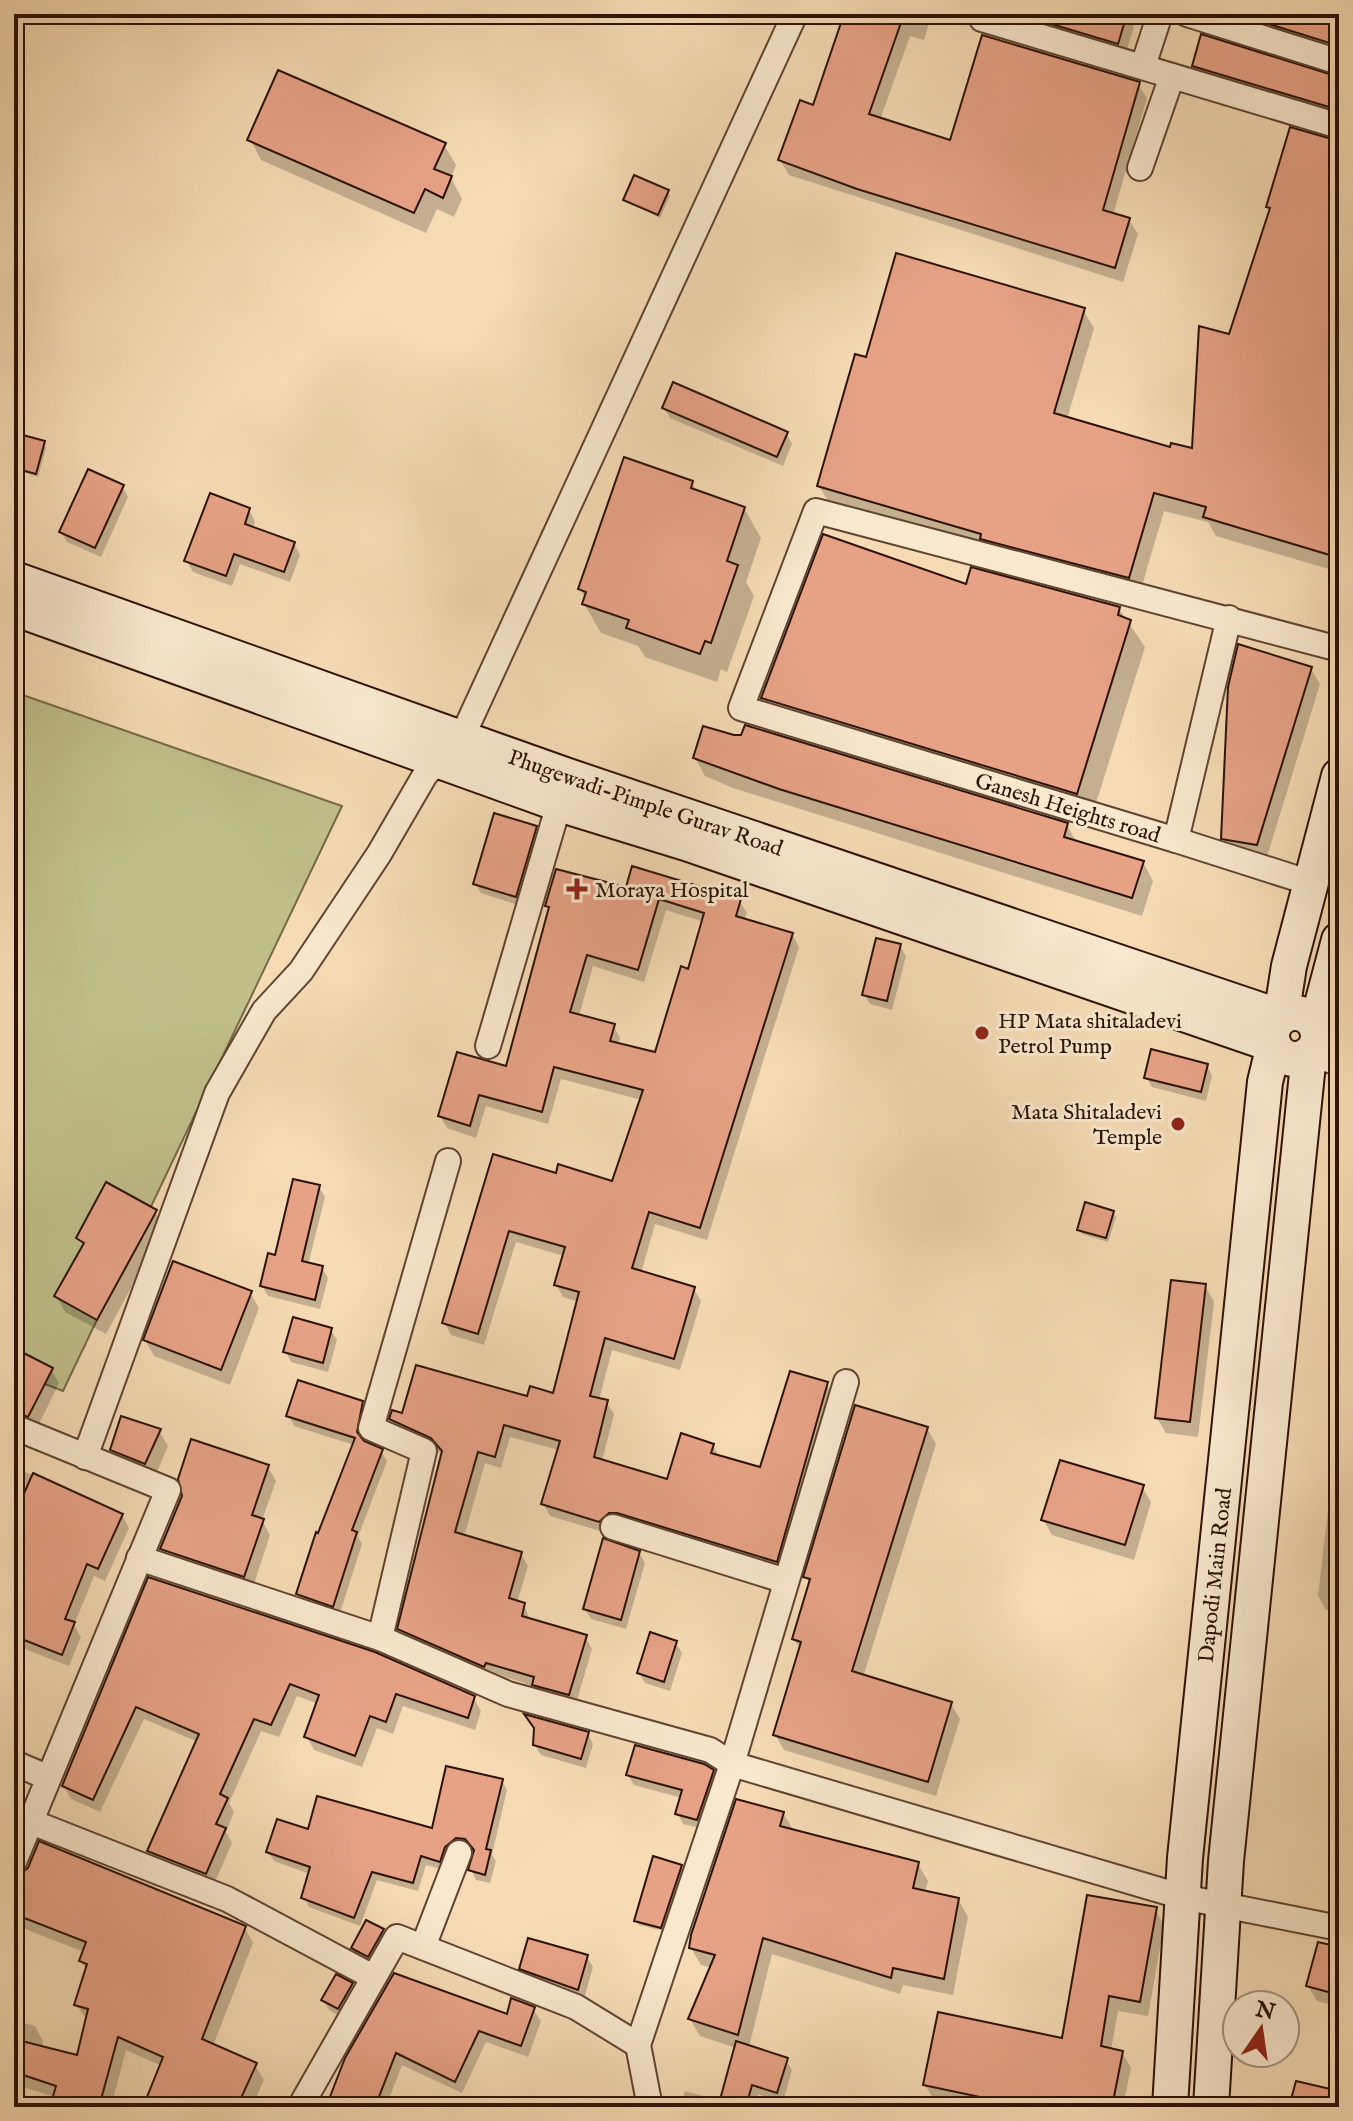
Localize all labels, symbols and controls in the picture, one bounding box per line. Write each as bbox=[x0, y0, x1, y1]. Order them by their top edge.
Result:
street label: Phugewadi-Pimple Gurav Road bbox=[504, 744, 786, 864]
street label: Ganesh Heights road bbox=[971, 767, 1164, 851]
place label: Moraya Hospital bbox=[595, 877, 748, 905]
marker: Moraya Hospital bbox=[566, 878, 588, 900]
place label: HP Mata shitaladevi Petrol Pump bbox=[998, 1008, 1182, 1061]
marker: HP Mata shitaladevi Petrol Pump bbox=[973, 1024, 991, 1042]
place label: Mata Shitaladevi Temple bbox=[1011, 1099, 1162, 1152]
marker: Mata Shitaladevi Temple bbox=[1169, 1115, 1187, 1133]
street label: Dapodi Main Road bbox=[1193, 1486, 1239, 1664]
north arrow bbox=[1221, 1989, 1301, 2069]
text: N bbox=[1252, 1995, 1277, 2027]

